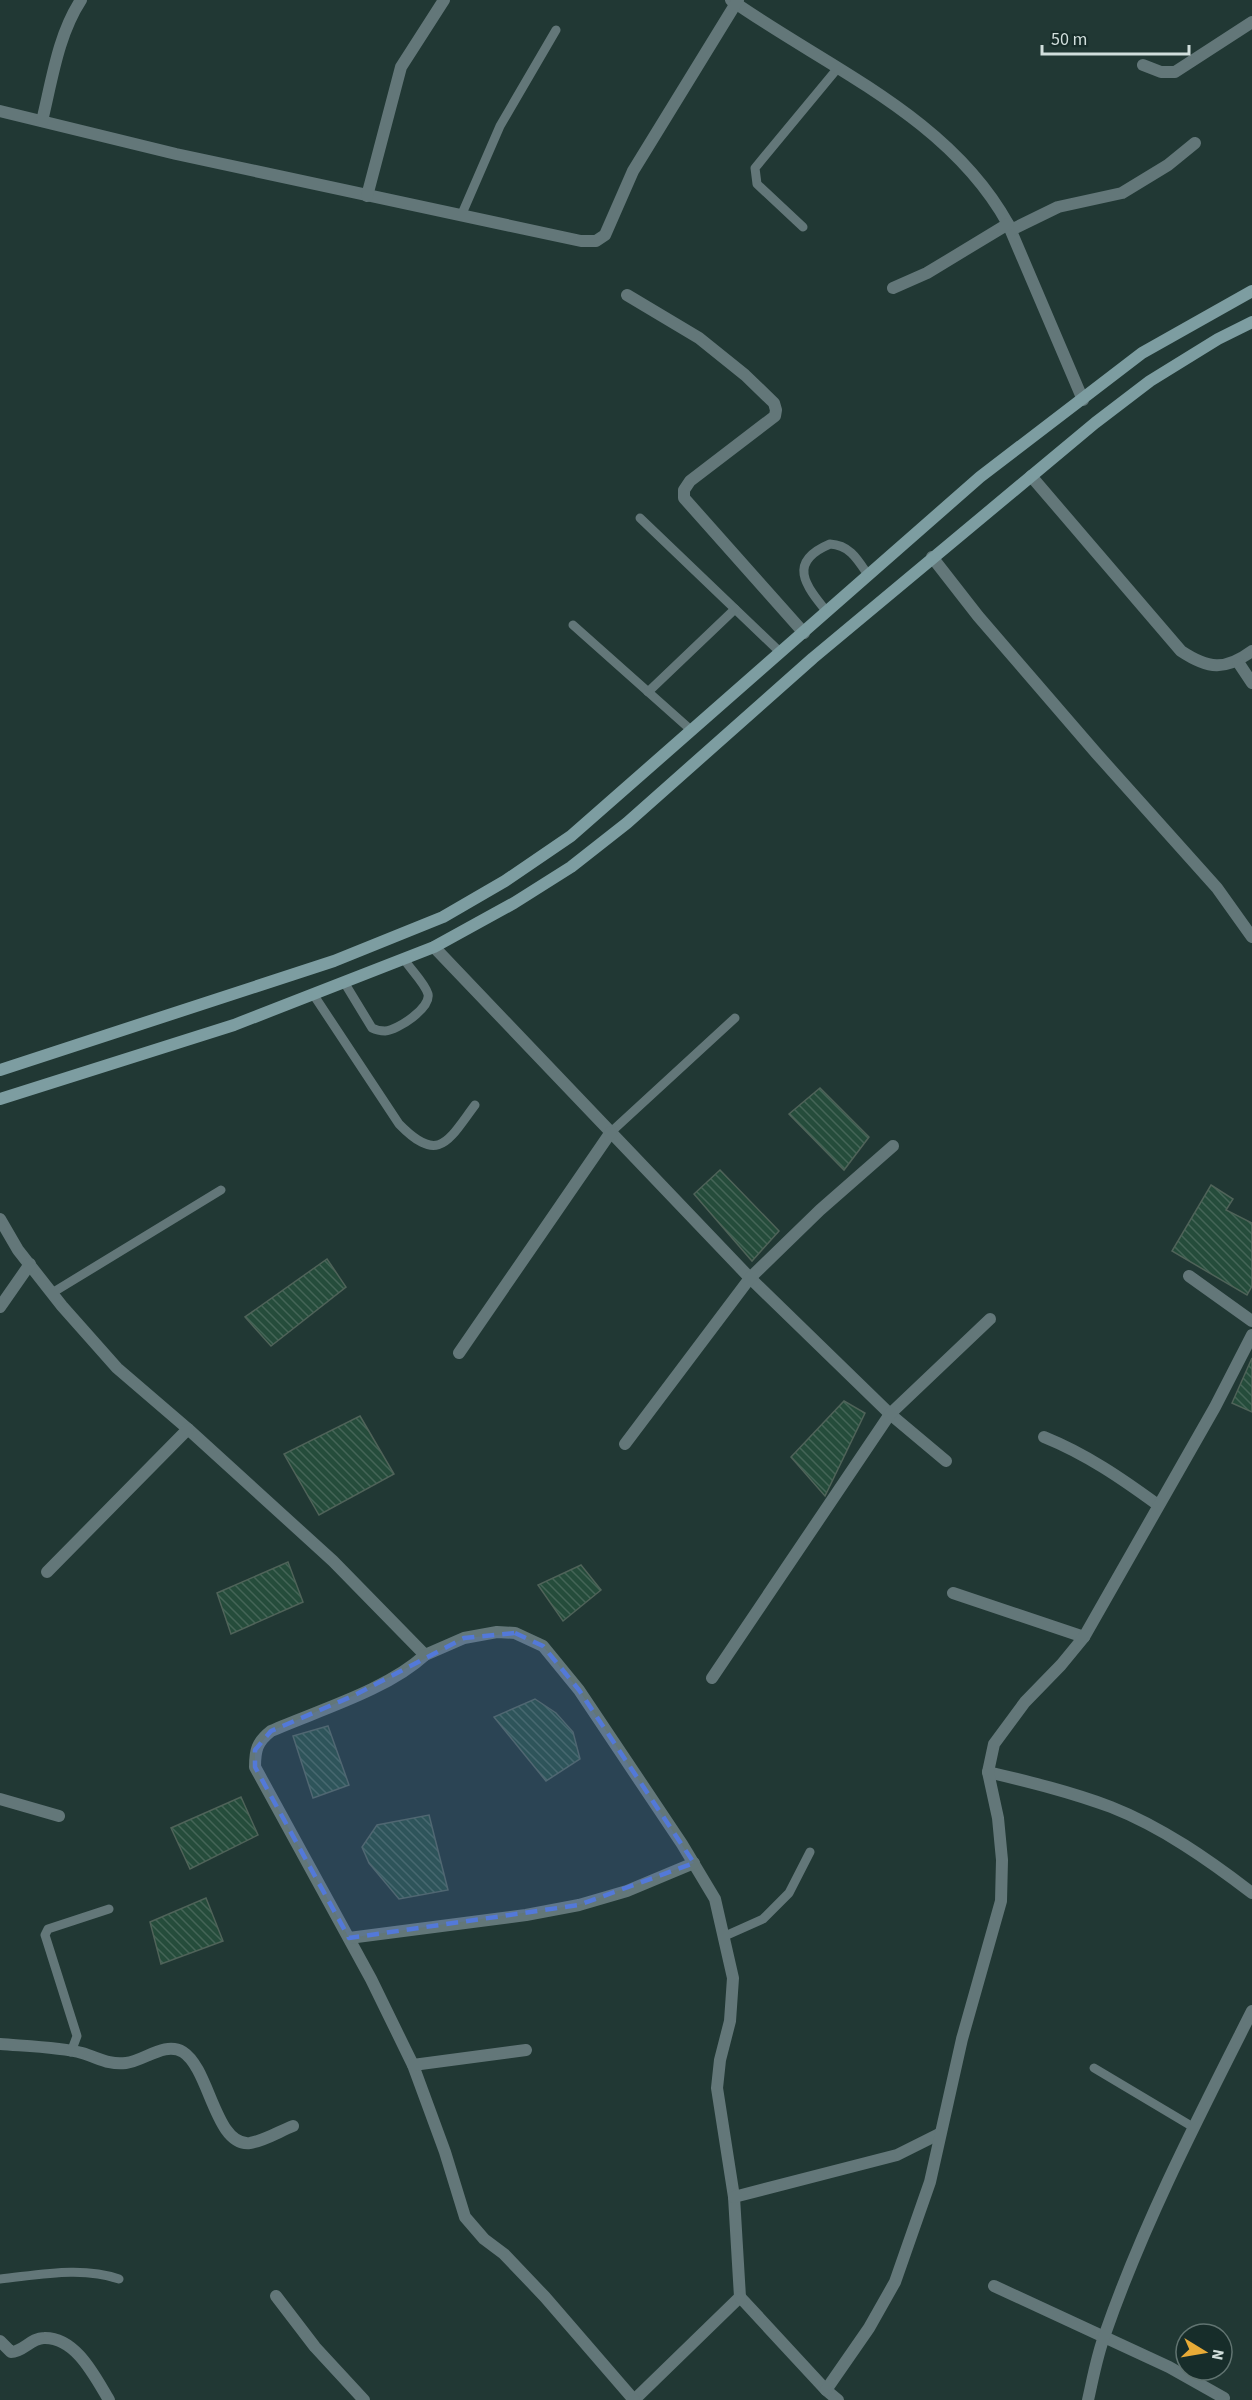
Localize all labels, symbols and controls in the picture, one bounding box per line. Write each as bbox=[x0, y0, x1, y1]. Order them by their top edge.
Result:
scale bar bbox=[1042, 18, 1189, 56]
text: 50 m bbox=[1051, 27, 1087, 52]
north arrow bbox=[1174, 2322, 1234, 2382]
text: N bbox=[1206, 2347, 1230, 2362]

